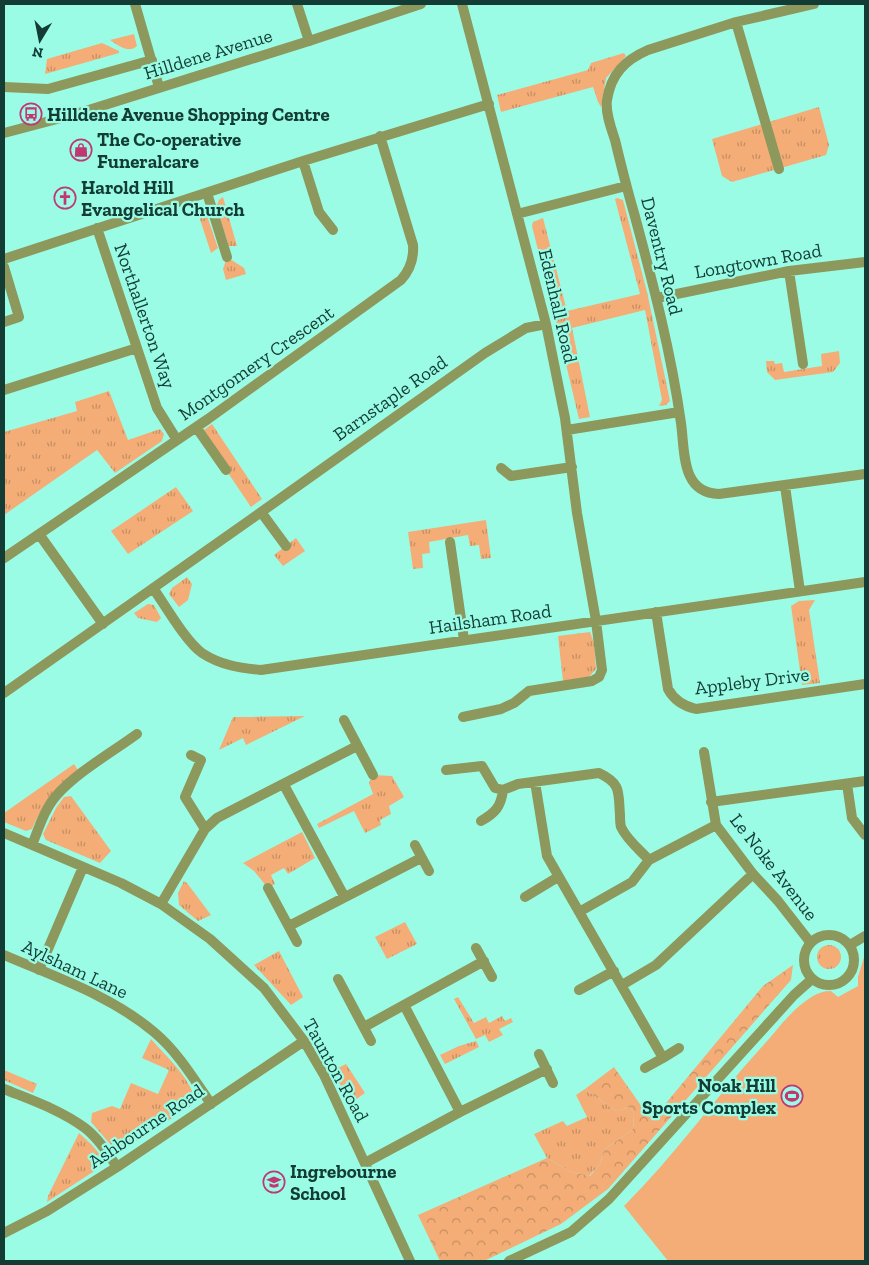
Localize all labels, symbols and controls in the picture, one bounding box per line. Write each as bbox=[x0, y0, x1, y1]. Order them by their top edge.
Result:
north arrow bbox=[15, 15, 65, 65]
street label: Hilldene Avenue bbox=[141, 24, 275, 84]
text: N bbox=[31, 43, 45, 62]
bus stop icon: Hilldene Avenue Shopping Centre bbox=[19, 102, 43, 126]
place label: Hilldene Avenue Shopping Centre bbox=[47, 103, 330, 126]
place label: The Co-operative Funeralcare bbox=[97, 128, 241, 173]
shop icon: The Co-operative Funeralcare bbox=[69, 138, 93, 162]
place label: Harold Hill Evangelical Church bbox=[81, 176, 244, 221]
church icon: Harold Hill Evangelical Church bbox=[53, 186, 77, 210]
street label: Daventry Road bbox=[636, 195, 688, 318]
street label: Longtown Road bbox=[693, 238, 824, 283]
street label: Northallerton Way bbox=[109, 240, 181, 392]
street label: Edenhall Road bbox=[534, 247, 582, 366]
street label: Montgomery Crescent bbox=[174, 301, 338, 425]
street label: Barnstaple Road bbox=[329, 350, 452, 446]
street label: Hailsham Road bbox=[427, 599, 553, 639]
street label: Appleby Drive bbox=[693, 663, 811, 699]
street label: Le Noke Avenue bbox=[725, 809, 823, 925]
street label: Aylsham Lane bbox=[18, 934, 132, 1004]
street label: Taunton Road bbox=[298, 1014, 374, 1126]
place label: Noak Hill Sports Complex bbox=[642, 1074, 777, 1119]
street label: Ashbourne Road bbox=[84, 1078, 209, 1173]
sports icon: Noak Hill Sports Complex bbox=[780, 1084, 804, 1108]
place label: Ingrebourne School bbox=[290, 1160, 397, 1205]
school or university icon: Ingrebourne School bbox=[262, 1170, 286, 1194]

